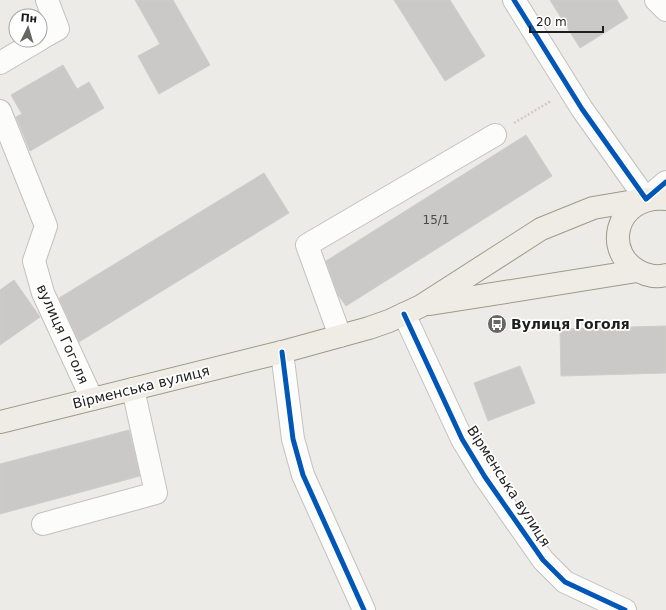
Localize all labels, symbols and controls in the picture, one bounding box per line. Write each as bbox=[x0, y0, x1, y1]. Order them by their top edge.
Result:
north arrow bbox=[8, 8, 48, 48]
scale bar bbox=[530, 8, 603, 34]
text: Пн bbox=[20, 11, 38, 26]
text: 20 m bbox=[536, 15, 567, 29]
house number: 15/1 bbox=[423, 213, 449, 227]
street label: вулиця Гоголя bbox=[34, 282, 92, 386]
bus stop icon: Вулиця Гоголя bbox=[486, 313, 508, 335]
place label: Вулиця Гоголя bbox=[511, 316, 630, 332]
street label: Вірменська вулиця bbox=[71, 362, 211, 412]
street label: Вірменська вулиця bbox=[464, 423, 554, 549]

